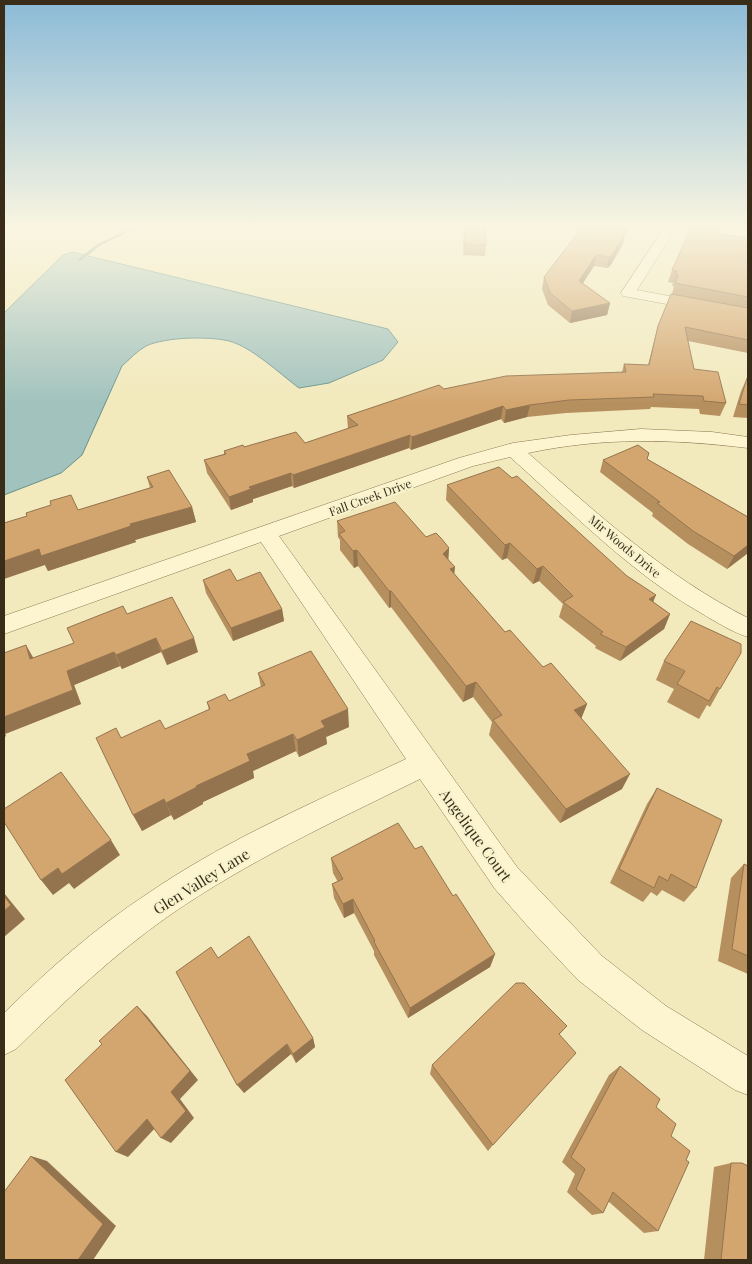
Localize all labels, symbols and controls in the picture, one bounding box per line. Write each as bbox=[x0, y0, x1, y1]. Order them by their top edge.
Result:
street label: Fall Creek Drive bbox=[326, 475, 414, 519]
street label: Mir Woods Drive bbox=[586, 511, 664, 581]
street label: Angelique Court bbox=[435, 784, 517, 886]
street label: Glen Valley Lane bbox=[149, 843, 253, 919]

